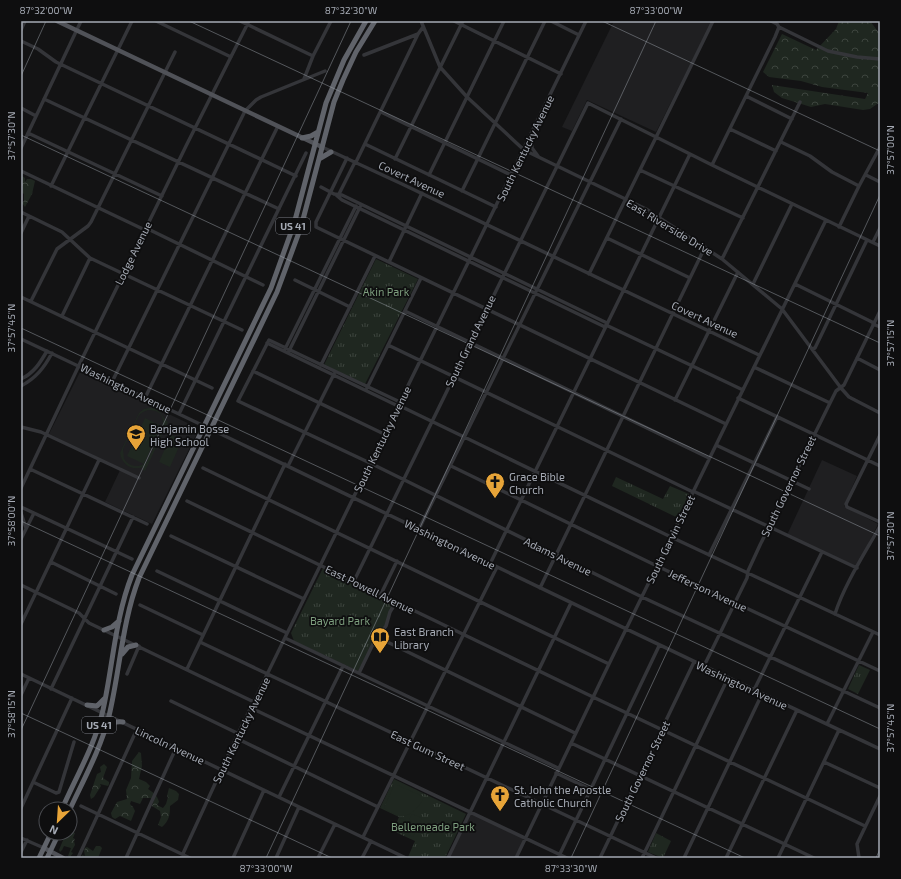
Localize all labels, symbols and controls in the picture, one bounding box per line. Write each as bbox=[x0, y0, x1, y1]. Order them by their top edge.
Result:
text: 87°32'00"W bbox=[19, 4, 73, 16]
text: 87°32'30"W bbox=[325, 4, 378, 16]
text: 87°33'00"W bbox=[629, 4, 683, 16]
street label: South Kentucky Avenue bbox=[494, 93, 556, 203]
text: 37°57'30"N bbox=[5, 111, 17, 161]
text: 37°57'00"N bbox=[884, 125, 896, 175]
street label: Covert Avenue bbox=[377, 158, 447, 200]
street label: East Riverside Drive bbox=[624, 196, 716, 258]
road number: US 41 bbox=[276, 218, 310, 234]
street label: Lodge Avenue bbox=[112, 219, 154, 287]
park label: Akin Park bbox=[363, 285, 410, 298]
street label: South Grand Avenue bbox=[442, 293, 498, 389]
street label: Covert Avenue bbox=[670, 298, 740, 340]
text: 37°57'45"N bbox=[5, 304, 17, 352]
text: 37°57'15"N bbox=[884, 320, 896, 366]
street label: Washington Avenue bbox=[78, 360, 174, 416]
street label: South Kentucky Avenue bbox=[351, 384, 413, 494]
place label: Benjamin Bosse High School bbox=[150, 422, 229, 448]
school or university icon: Benjamin Bosse High School bbox=[125, 423, 147, 451]
street label: South Governor Street bbox=[758, 433, 818, 539]
place label: Grace Bible Church bbox=[509, 470, 565, 496]
church icon: Grace Bible Church bbox=[484, 471, 506, 499]
street label: South Garvin Street bbox=[643, 493, 697, 585]
text: 37°58'00"N bbox=[5, 496, 17, 546]
text: 37°57'30"N bbox=[884, 511, 896, 561]
street label: Washington Avenue bbox=[402, 516, 498, 572]
street label: Adams Avenue bbox=[522, 534, 594, 578]
street label: East Powell Avenue bbox=[323, 562, 417, 616]
street label: Jefferson Avenue bbox=[667, 566, 749, 614]
park label: Bayard Park bbox=[310, 614, 371, 627]
place label: East Branch Library bbox=[394, 625, 454, 651]
library icon: East Branch Library bbox=[369, 626, 391, 654]
street label: Washington Avenue bbox=[694, 658, 790, 712]
street label: South Kentucky Avenue bbox=[210, 675, 272, 785]
text: 37°58'15"N bbox=[5, 690, 17, 738]
text: 37°57'45"N bbox=[884, 704, 896, 752]
road number: US 41 bbox=[82, 717, 116, 733]
street label: South Governor Street bbox=[612, 718, 672, 824]
street label: Lincoln Avenue bbox=[133, 723, 207, 767]
street label: East Gum Street bbox=[389, 727, 467, 773]
place label: St. John the Apostle Catholic Church bbox=[514, 783, 611, 809]
church icon: St. John the Apostle Catholic Church bbox=[489, 784, 511, 812]
north arrow bbox=[38, 801, 78, 841]
park label: Bellemeade Park bbox=[391, 820, 475, 833]
text: N bbox=[47, 823, 60, 838]
text: 87°33'00"W bbox=[239, 862, 293, 874]
text: 87°33'30"W bbox=[545, 862, 598, 874]

